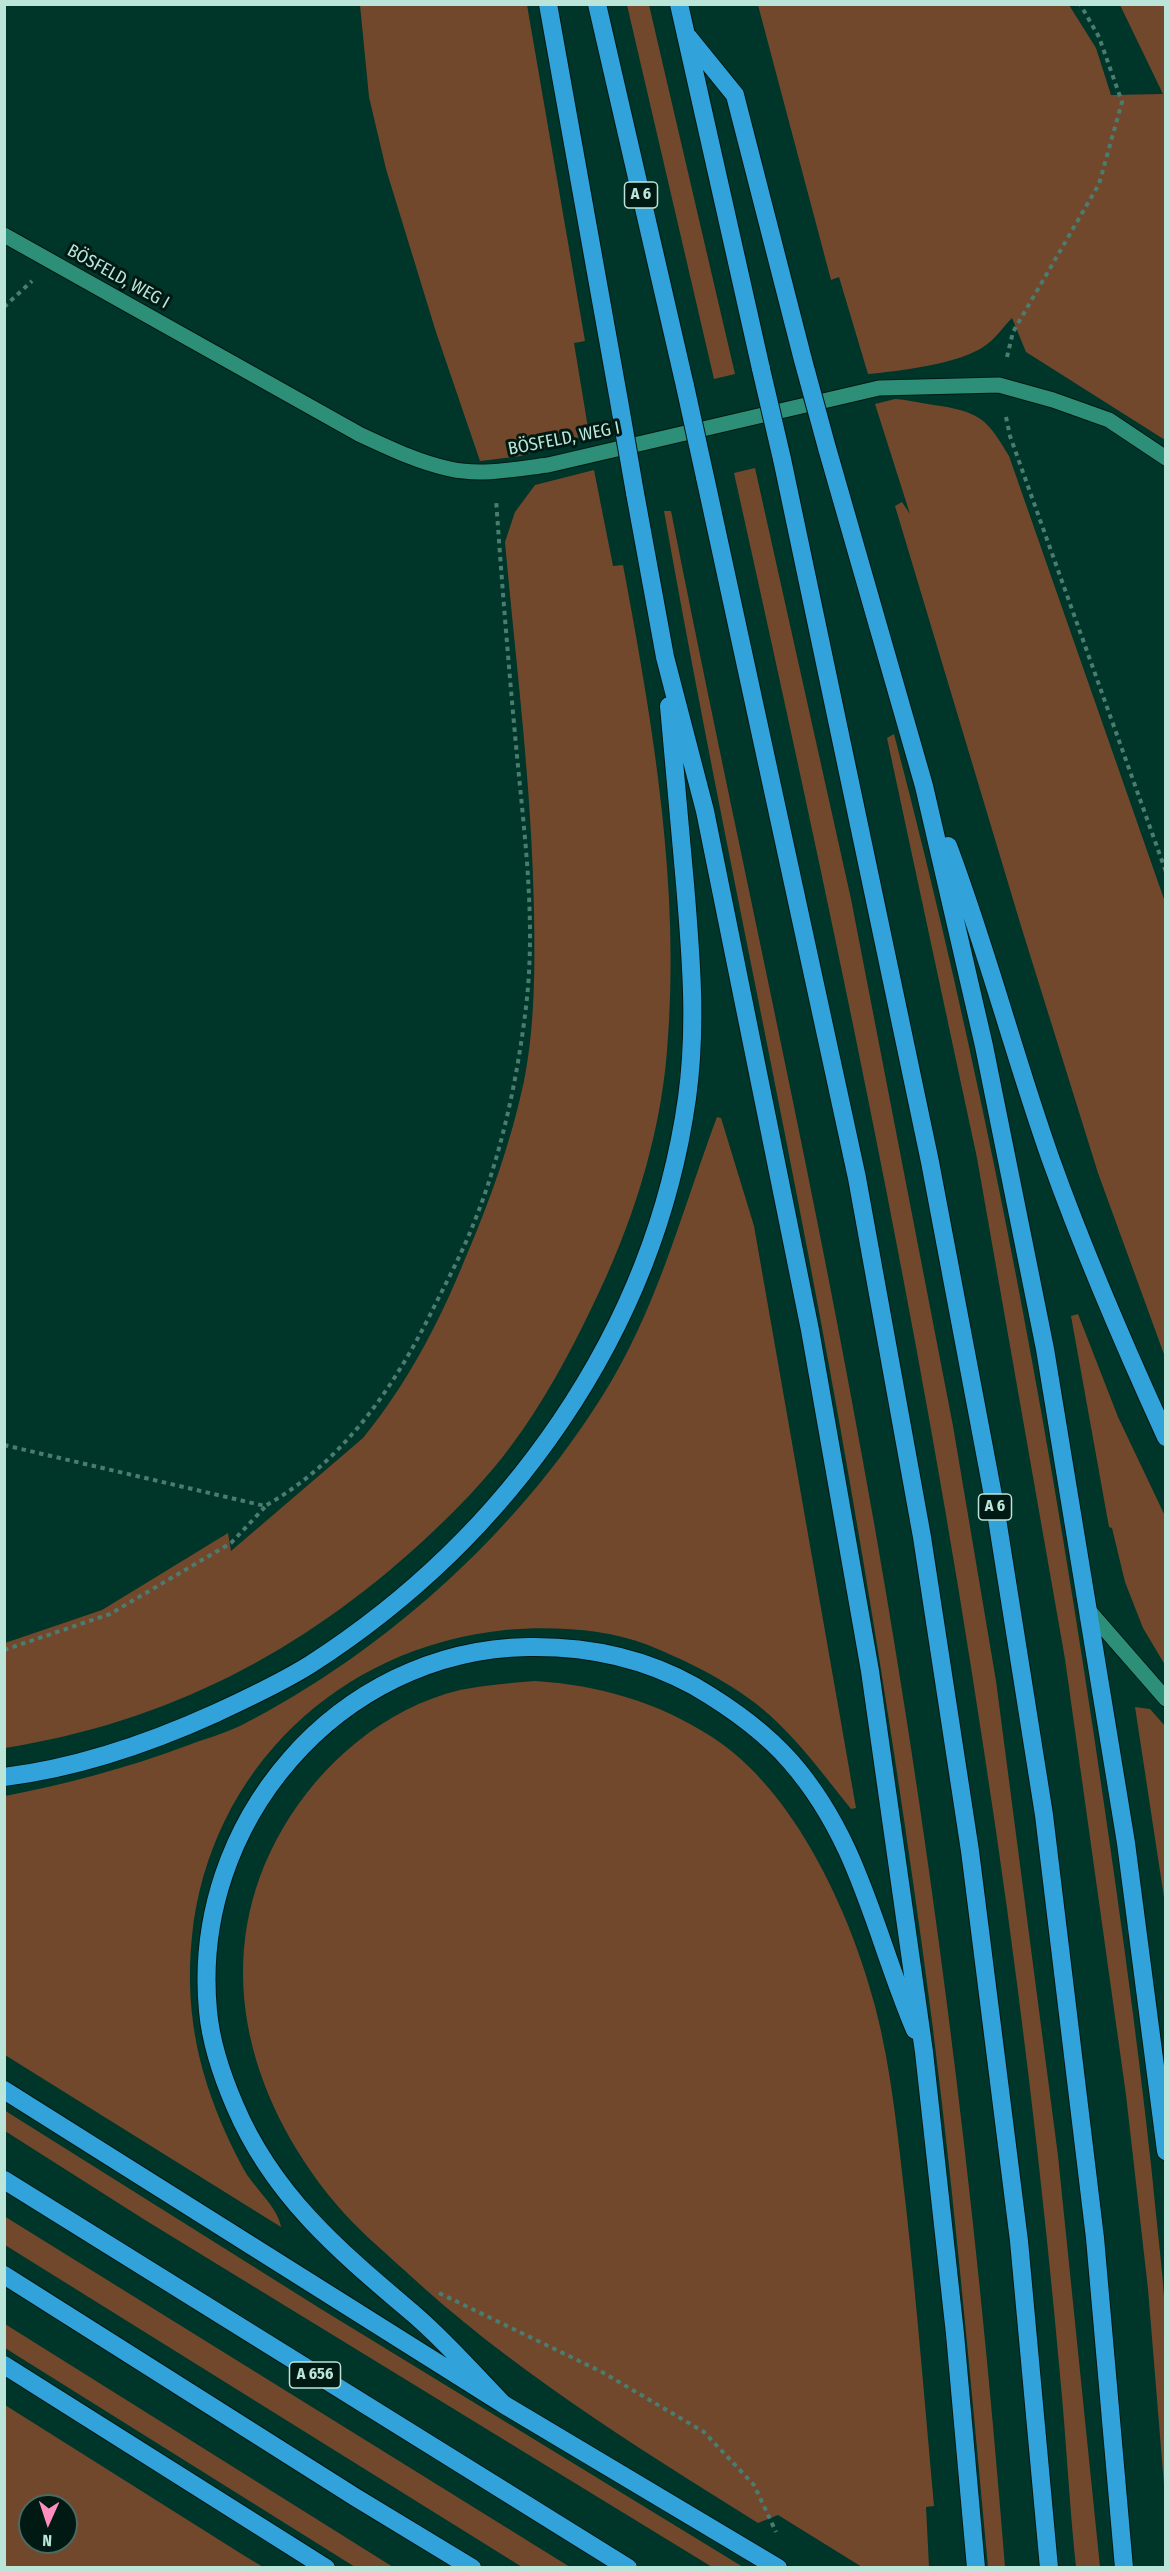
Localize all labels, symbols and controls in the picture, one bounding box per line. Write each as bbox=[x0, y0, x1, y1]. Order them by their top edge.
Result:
road number: A 6 bbox=[624, 182, 658, 208]
street label: BÖSFELD, WEG I bbox=[63, 240, 173, 314]
street label: BÖSFELD, WEG I bbox=[506, 418, 622, 460]
road number: A 6 bbox=[978, 1494, 1012, 1520]
road number: A 656 bbox=[290, 2362, 340, 2388]
north arrow bbox=[18, 2494, 78, 2554]
text: N bbox=[42, 2531, 52, 2550]

